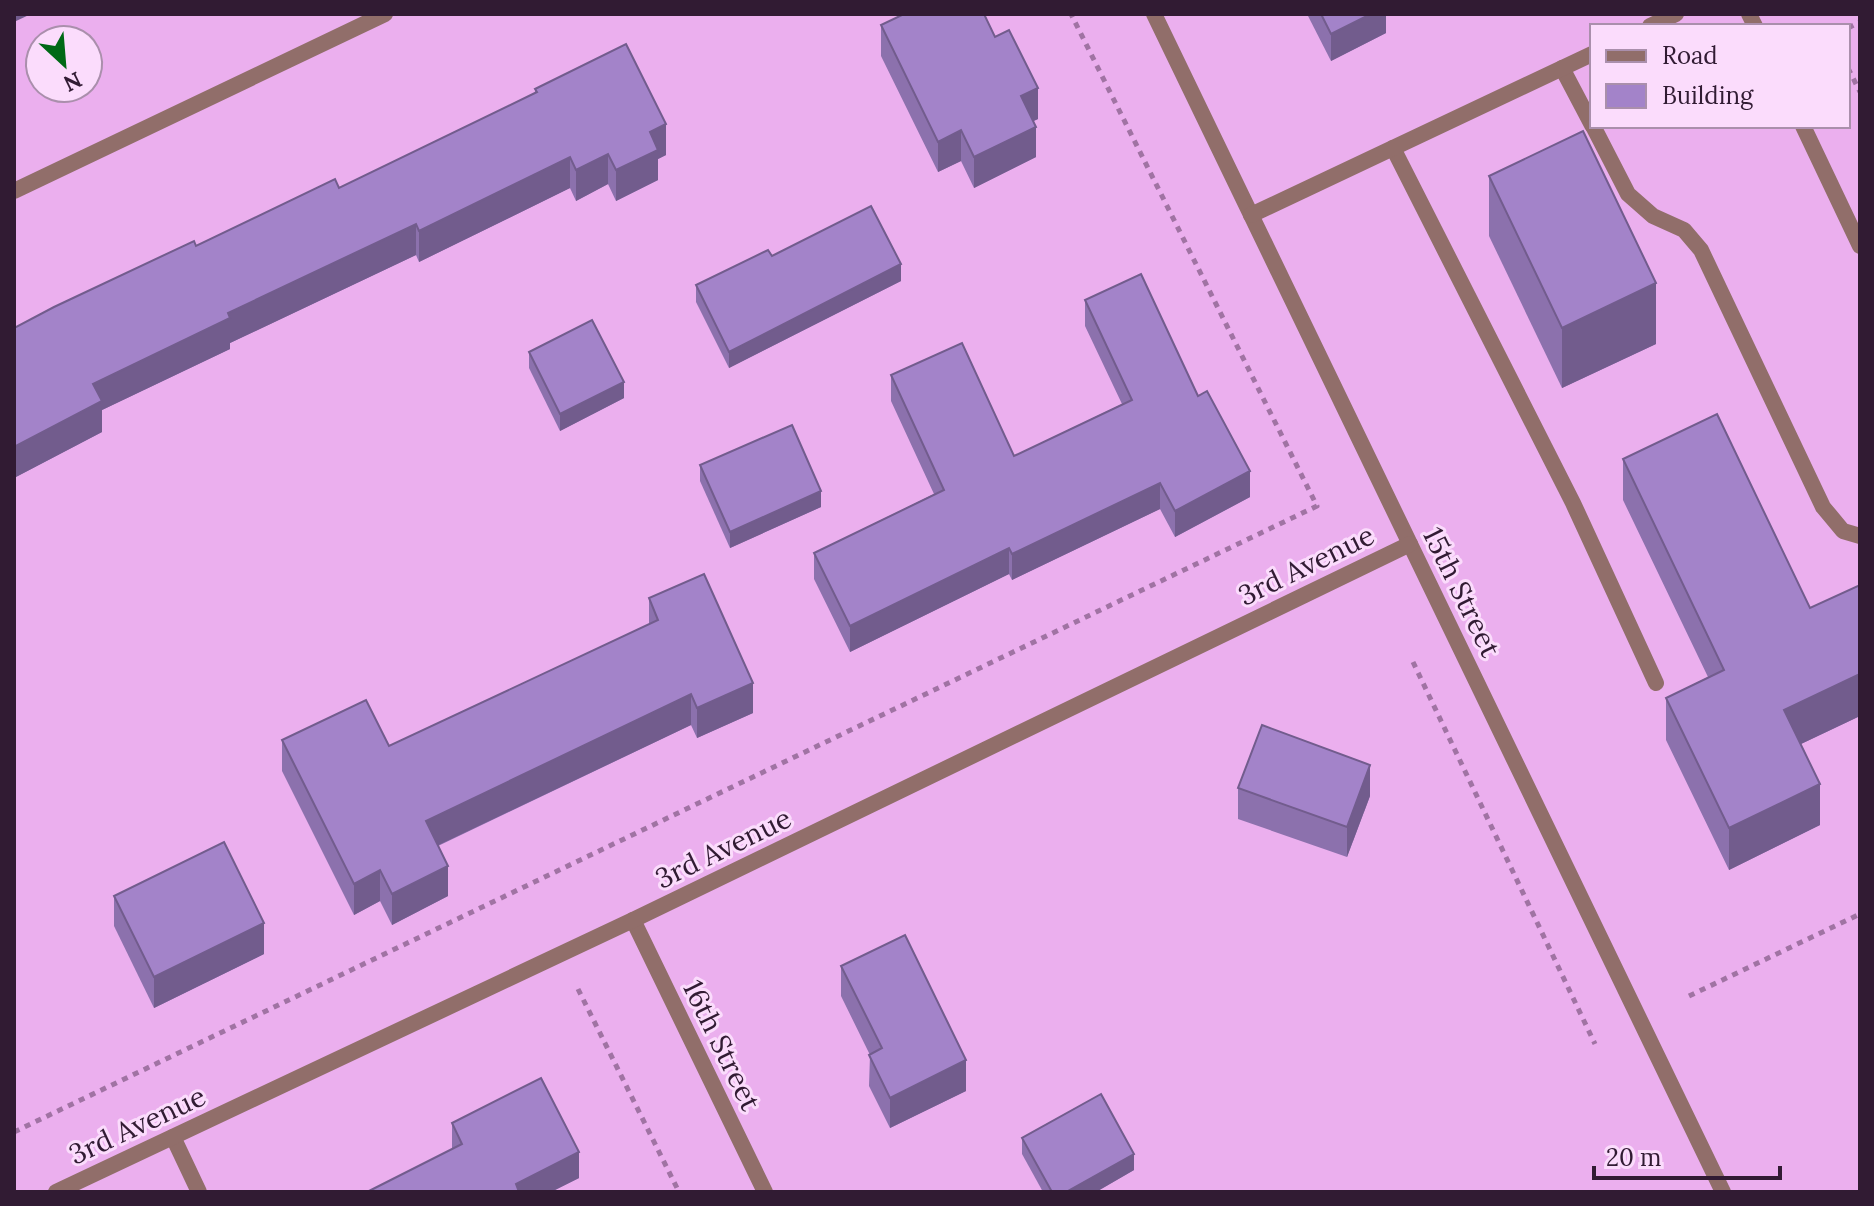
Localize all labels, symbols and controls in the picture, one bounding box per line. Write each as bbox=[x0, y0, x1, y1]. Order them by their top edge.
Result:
north arrow bbox=[24, 24, 104, 104]
legend bbox=[1590, 24, 1850, 128]
text: Road bbox=[1662, 40, 1718, 71]
text: N bbox=[59, 66, 87, 98]
text: Building bbox=[1662, 80, 1754, 111]
street label: 3rd Avenue bbox=[1232, 517, 1380, 613]
street label: 15th Street bbox=[1415, 521, 1509, 663]
street label: 3rd Avenue bbox=[649, 800, 797, 896]
street label: 16th Street bbox=[675, 974, 769, 1116]
street label: 3rd Avenue bbox=[63, 1078, 211, 1172]
scale bar bbox=[1594, 1130, 1780, 1180]
text: 20 m bbox=[1606, 1142, 1662, 1173]

